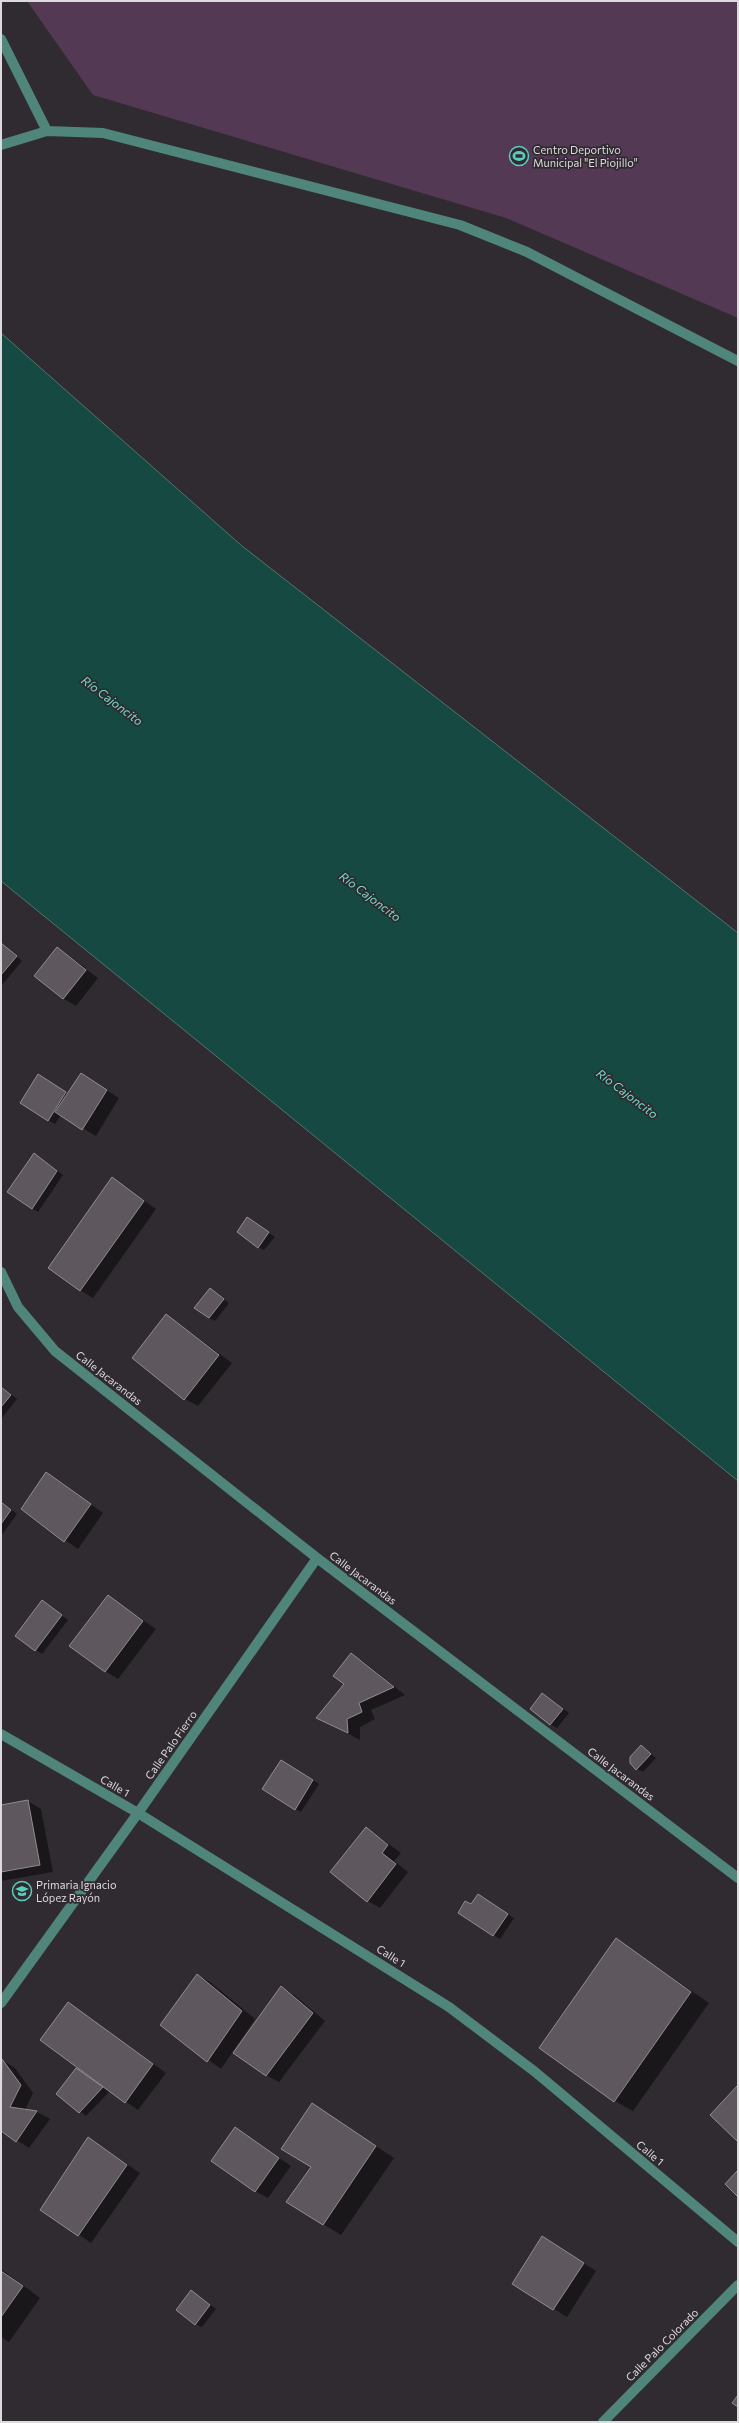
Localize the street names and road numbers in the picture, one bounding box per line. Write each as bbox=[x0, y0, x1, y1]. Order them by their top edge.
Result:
street label: Calle Jacarandas bbox=[73, 1348, 145, 1408]
street label: Calle Jacarandas bbox=[327, 1548, 399, 1608]
street label: Calle Palo Fierro bbox=[142, 1707, 199, 1782]
street label: Calle Jacarandas bbox=[585, 1744, 657, 1804]
street label: Calle 1 bbox=[98, 1772, 132, 1799]
street label: Calle 1 bbox=[374, 1942, 408, 1969]
street label: Calle 1 bbox=[634, 2138, 667, 2168]
street label: Calle Palo Colorado bbox=[623, 2305, 701, 2384]

